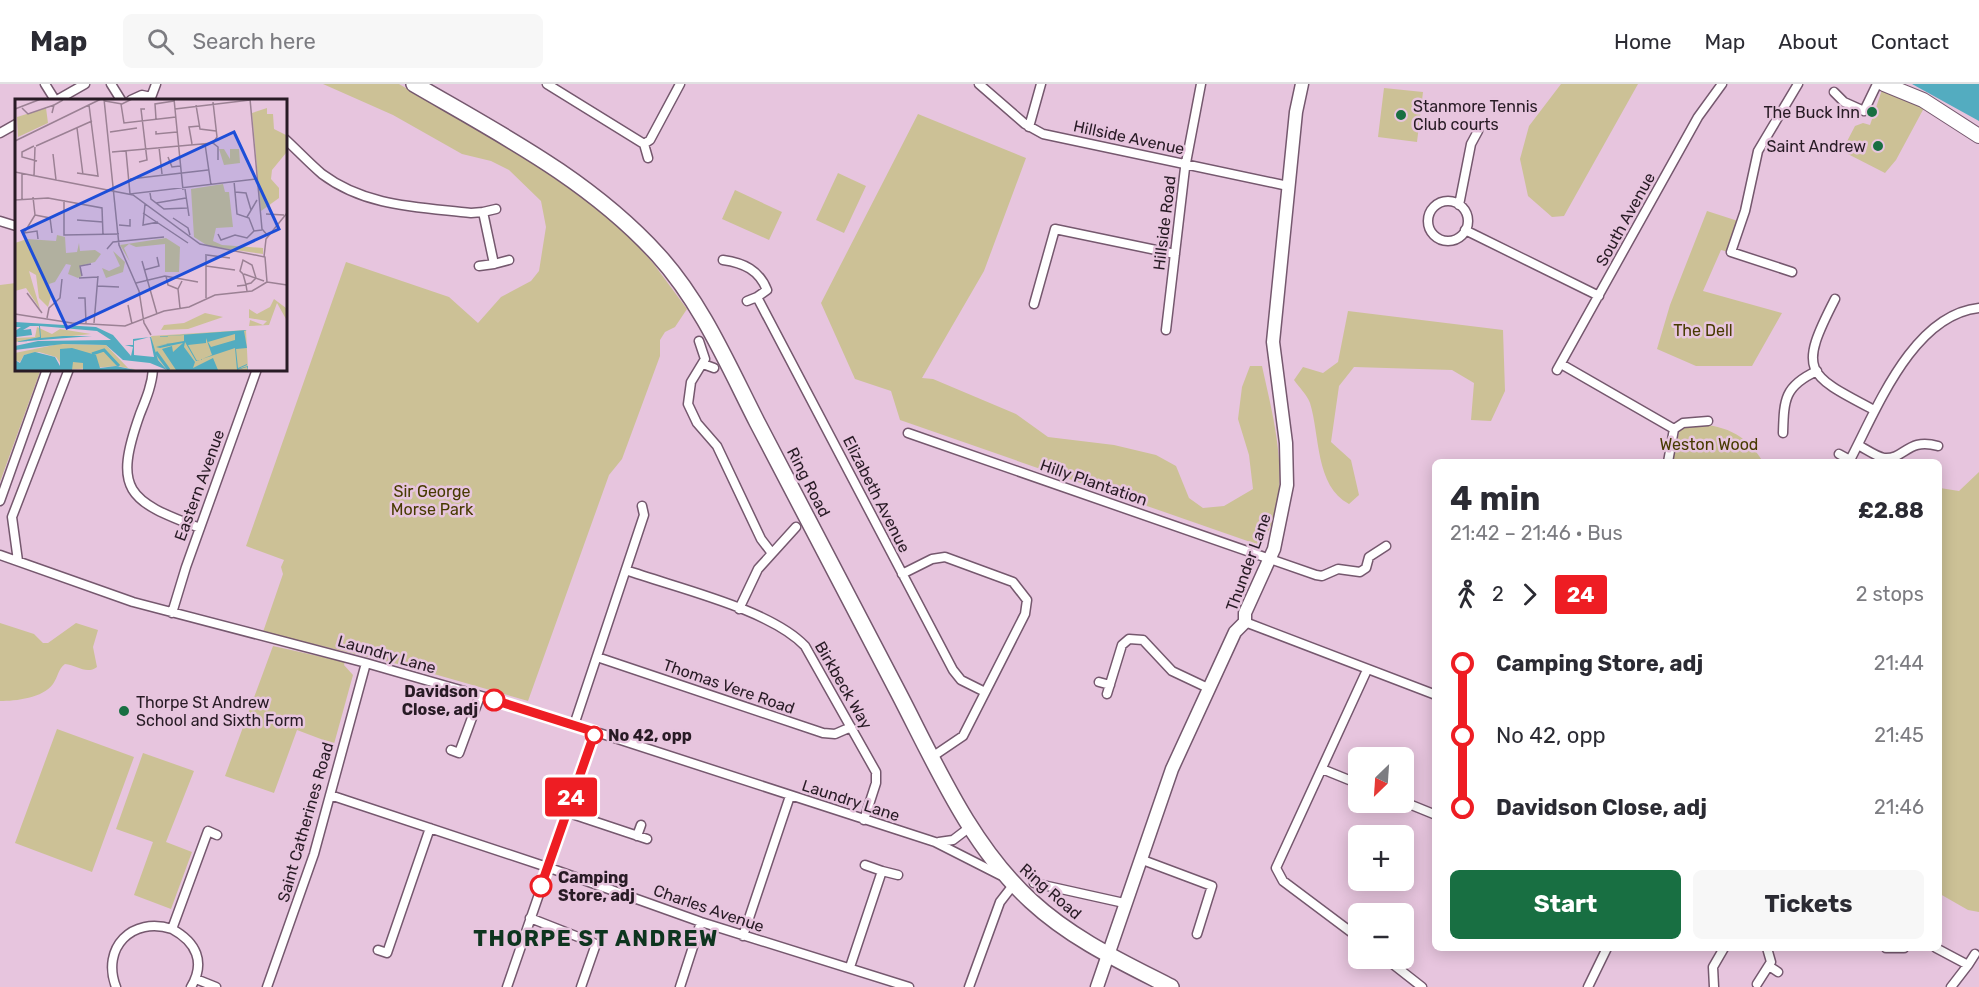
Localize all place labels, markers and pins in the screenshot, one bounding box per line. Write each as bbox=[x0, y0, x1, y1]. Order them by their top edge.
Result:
place label: Stanmore Tennis Club courts bbox=[1413, 97, 1538, 134]
place label: The Buck Inn bbox=[1764, 103, 1860, 122]
marker: The Buck Inn bbox=[1865, 105, 1879, 119]
marker: Stanmore Tennis Club courts bbox=[1394, 108, 1408, 122]
place label: Saint Andrew bbox=[1767, 137, 1866, 156]
marker: Saint Andrew bbox=[1871, 139, 1885, 153]
place label: Davidson Close, adj bbox=[402, 682, 478, 719]
marker: Davidson Close, adj bbox=[483, 689, 505, 711]
place label: Thorpe St Andrew School and Sixth Form bbox=[136, 693, 304, 730]
marker: Thorpe St Andrew School and Sixth Form bbox=[117, 704, 131, 718]
marker: No 42, opp bbox=[585, 726, 603, 744]
place label: No 42, opp bbox=[608, 726, 692, 745]
place label: Camping Store, adj bbox=[558, 868, 635, 905]
marker: Camping Store, adj bbox=[530, 875, 552, 897]

